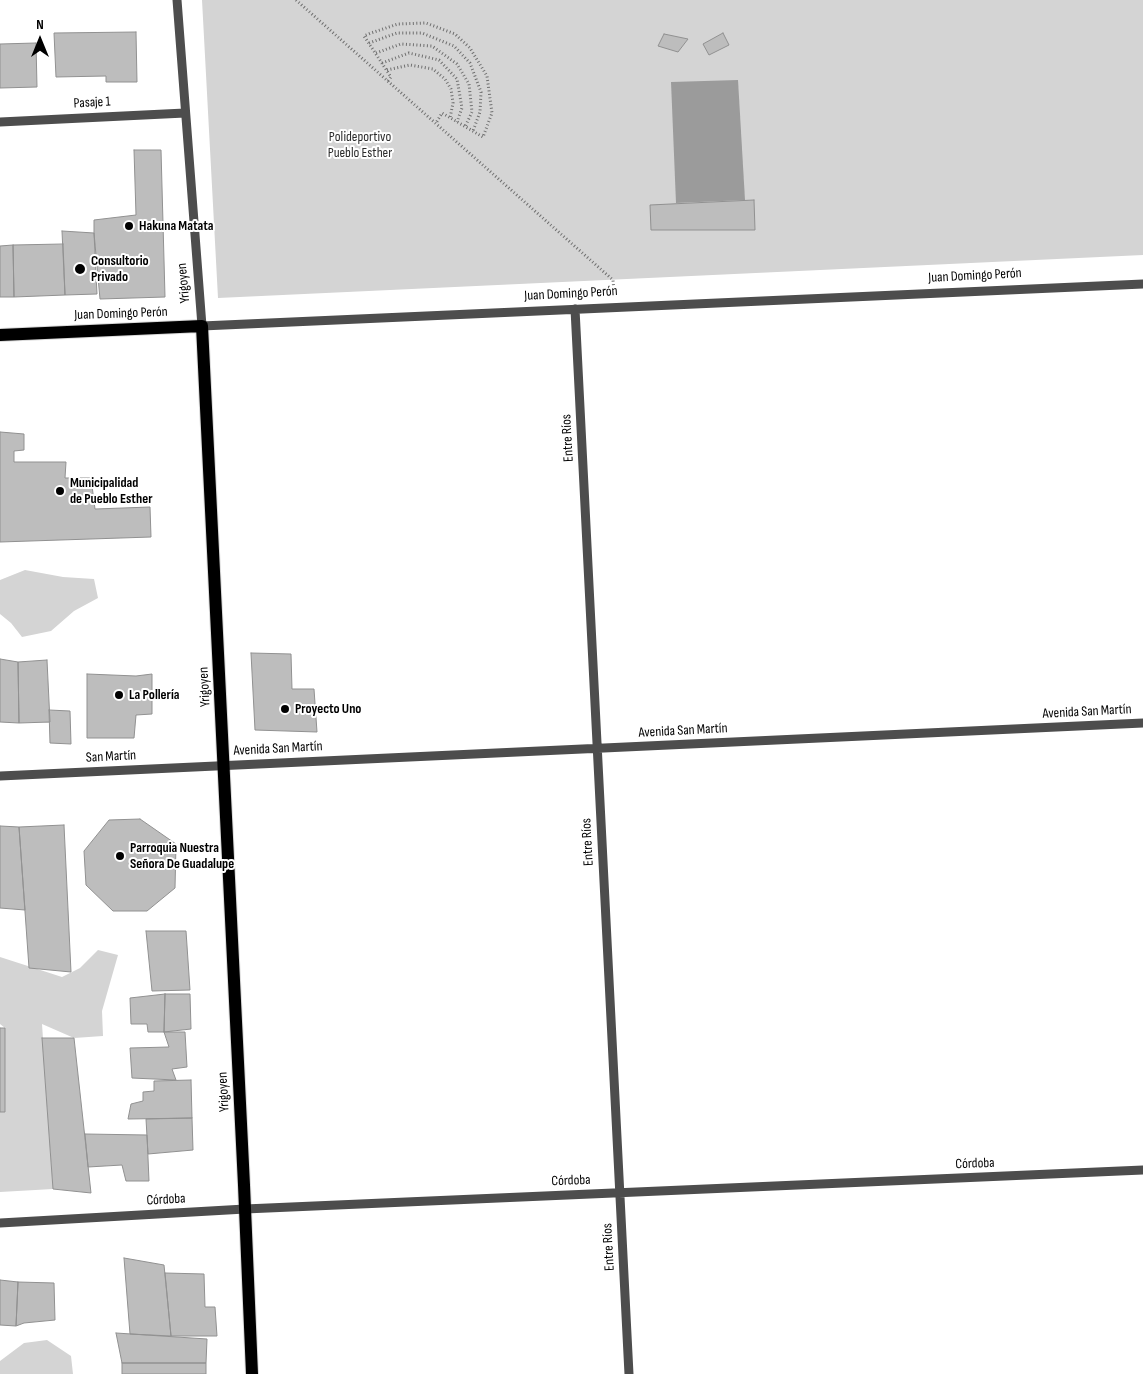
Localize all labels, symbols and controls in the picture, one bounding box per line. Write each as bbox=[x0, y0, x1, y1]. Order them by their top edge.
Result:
north arrow bbox=[15, 15, 65, 65]
text: N bbox=[36, 16, 44, 33]
street label: Pasaje 1 bbox=[73, 94, 111, 112]
park label: Polideportivo Pueblo Esther bbox=[328, 129, 392, 162]
place label: Hakuna Matata bbox=[139, 218, 214, 234]
marker: Hakuna Matata bbox=[123, 220, 135, 232]
place label: Consultorio Privado bbox=[91, 253, 149, 286]
marker: Consultorio Privado bbox=[73, 262, 87, 276]
street label: Yrigoyen bbox=[174, 262, 194, 304]
street label: Juan Domingo Perón bbox=[928, 265, 1022, 287]
street label: Juan Domingo Perón bbox=[524, 283, 618, 305]
street label: Juan Domingo Perón bbox=[74, 304, 168, 324]
street label: Entre Ríos bbox=[558, 414, 578, 462]
place label: Municipalidad de Pueblo Esther bbox=[70, 475, 152, 508]
marker: Municipalidad de Pueblo Esther bbox=[54, 485, 66, 497]
street label: Yrigoyen bbox=[196, 667, 214, 707]
place label: La Pollería bbox=[129, 687, 179, 703]
marker: La Pollería bbox=[113, 689, 125, 701]
place label: Proyecto Uno bbox=[295, 701, 361, 717]
street label: Avenida San Martín bbox=[1042, 701, 1132, 723]
marker: Proyecto Uno bbox=[279, 703, 291, 715]
street label: Avenida San Martín bbox=[638, 720, 728, 742]
street label: Avenida San Martín bbox=[233, 738, 323, 760]
street label: San Martín bbox=[85, 747, 137, 767]
street label: Entre Ríos bbox=[578, 818, 598, 866]
place label: Parroquia Nuestra Señora De Guadalupe bbox=[130, 840, 234, 872]
marker: Parroquia Nuestra Señora De Guadalupe bbox=[114, 850, 126, 862]
street label: Yrigoyen bbox=[215, 1072, 233, 1112]
street label: Córdoba bbox=[955, 1155, 995, 1173]
street label: Córdoba bbox=[551, 1172, 591, 1190]
street label: Córdoba bbox=[146, 1191, 186, 1209]
street label: Entre Ríos bbox=[599, 1223, 619, 1271]

